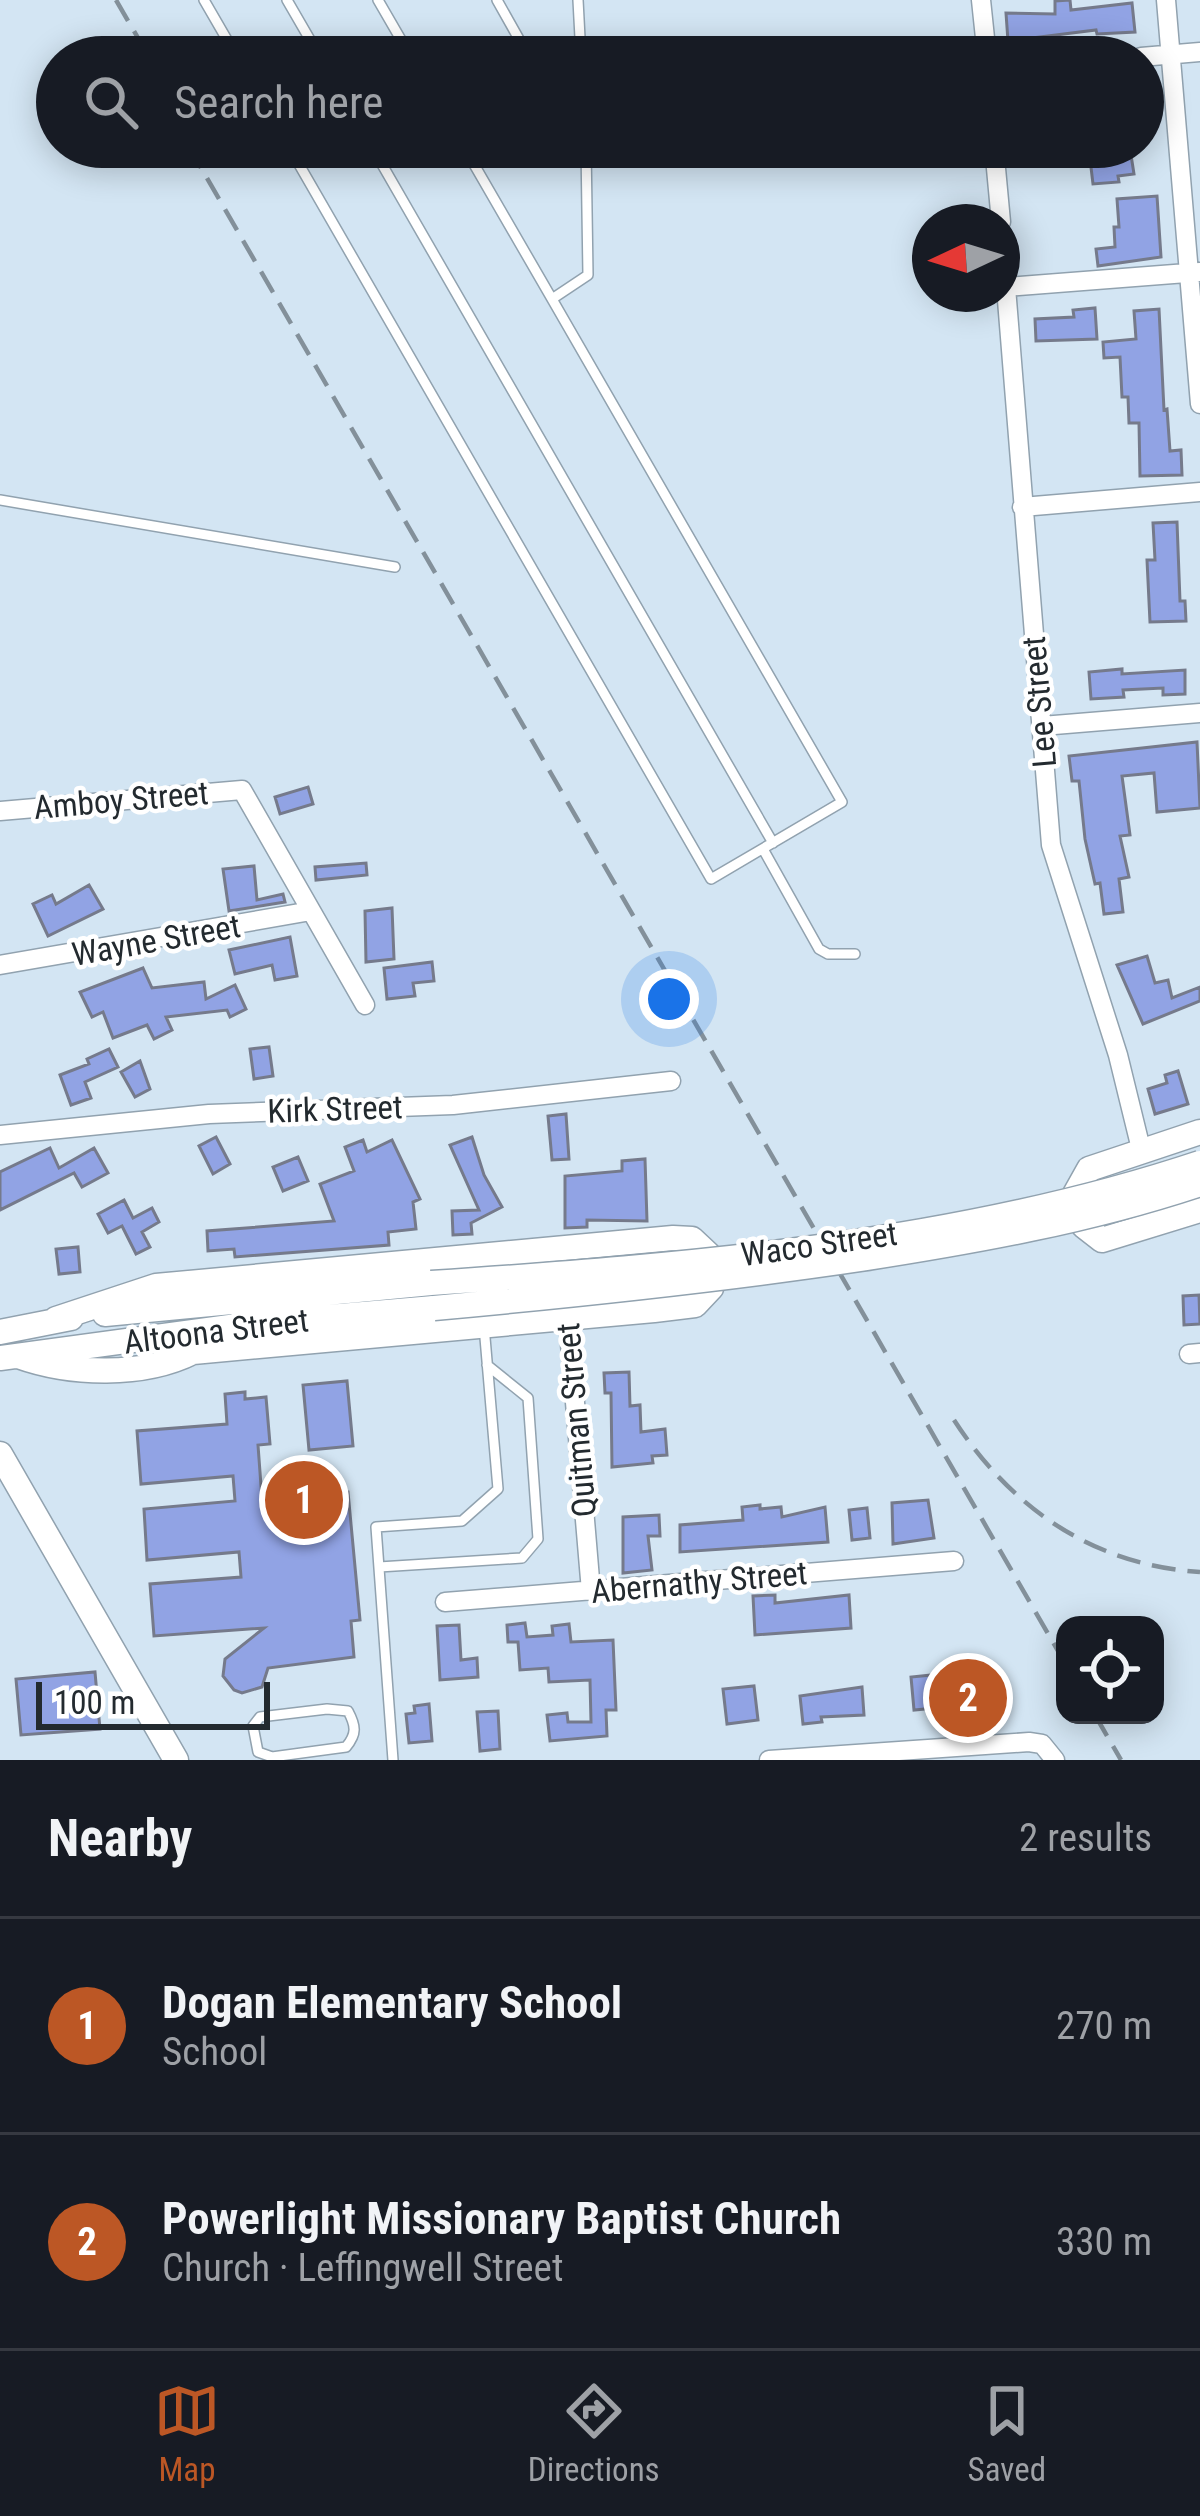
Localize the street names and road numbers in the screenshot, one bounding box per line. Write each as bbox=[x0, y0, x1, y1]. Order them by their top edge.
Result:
street label: Lee Street bbox=[1014, 635, 1064, 769]
street label: Amboy Street bbox=[32, 773, 210, 827]
street label: Wayne Street bbox=[69, 906, 243, 974]
street label: Kirk Street bbox=[267, 1087, 403, 1131]
street label: Waco Street bbox=[738, 1214, 900, 1274]
street label: Altoona Street bbox=[121, 1300, 311, 1362]
street label: Quitman Street bbox=[548, 1321, 604, 1519]
street label: Abernathy Street bbox=[589, 1553, 809, 1611]

